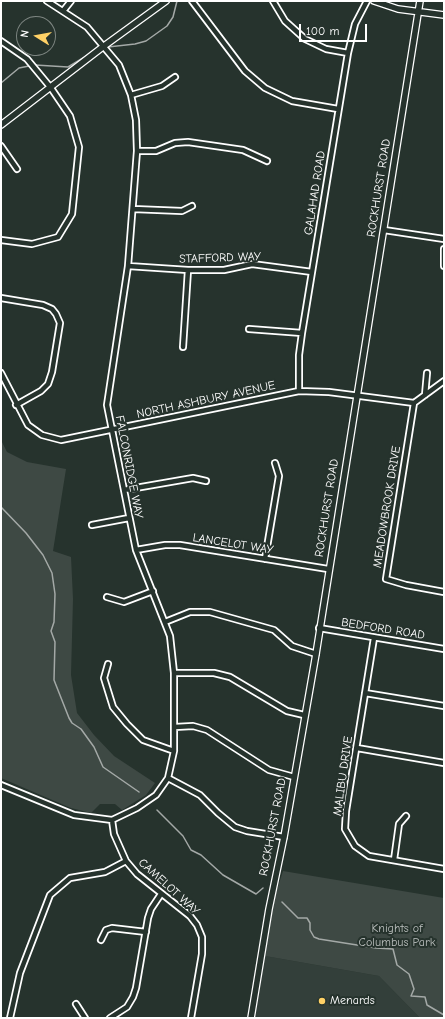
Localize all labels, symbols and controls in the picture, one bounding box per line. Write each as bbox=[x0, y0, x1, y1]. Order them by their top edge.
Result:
north arrow bbox=[16, 16, 56, 56]
scale bar bbox=[301, 16, 369, 42]
text: 100 m bbox=[306, 24, 339, 38]
text: N bbox=[18, 29, 32, 39]
street label: ROCKHURST ROAD bbox=[364, 138, 394, 238]
street label: GALAHAD ROAD bbox=[301, 150, 329, 236]
street label: STAFFORD WAY bbox=[179, 249, 261, 267]
street label: NORTH ASHBURY AVENUE bbox=[135, 378, 277, 422]
street label: FALCONRIDGE WAY bbox=[112, 414, 146, 520]
street label: MEADOWBROOK DRIVE bbox=[370, 445, 404, 569]
street label: ROCKHURST ROAD bbox=[312, 458, 342, 558]
street label: LANCELOT WAY bbox=[192, 531, 274, 557]
street label: BEDFORD ROAD bbox=[340, 615, 426, 643]
street label: MALIBU DRIVE bbox=[330, 735, 356, 817]
street label: ROCKHURST ROAD bbox=[256, 777, 290, 877]
street label: CAMELOT WAY bbox=[135, 856, 203, 918]
park label: Knights of Columbus Park bbox=[359, 922, 435, 950]
place label: Menards bbox=[330, 994, 375, 1008]
marker: Menards bbox=[317, 996, 327, 1006]

